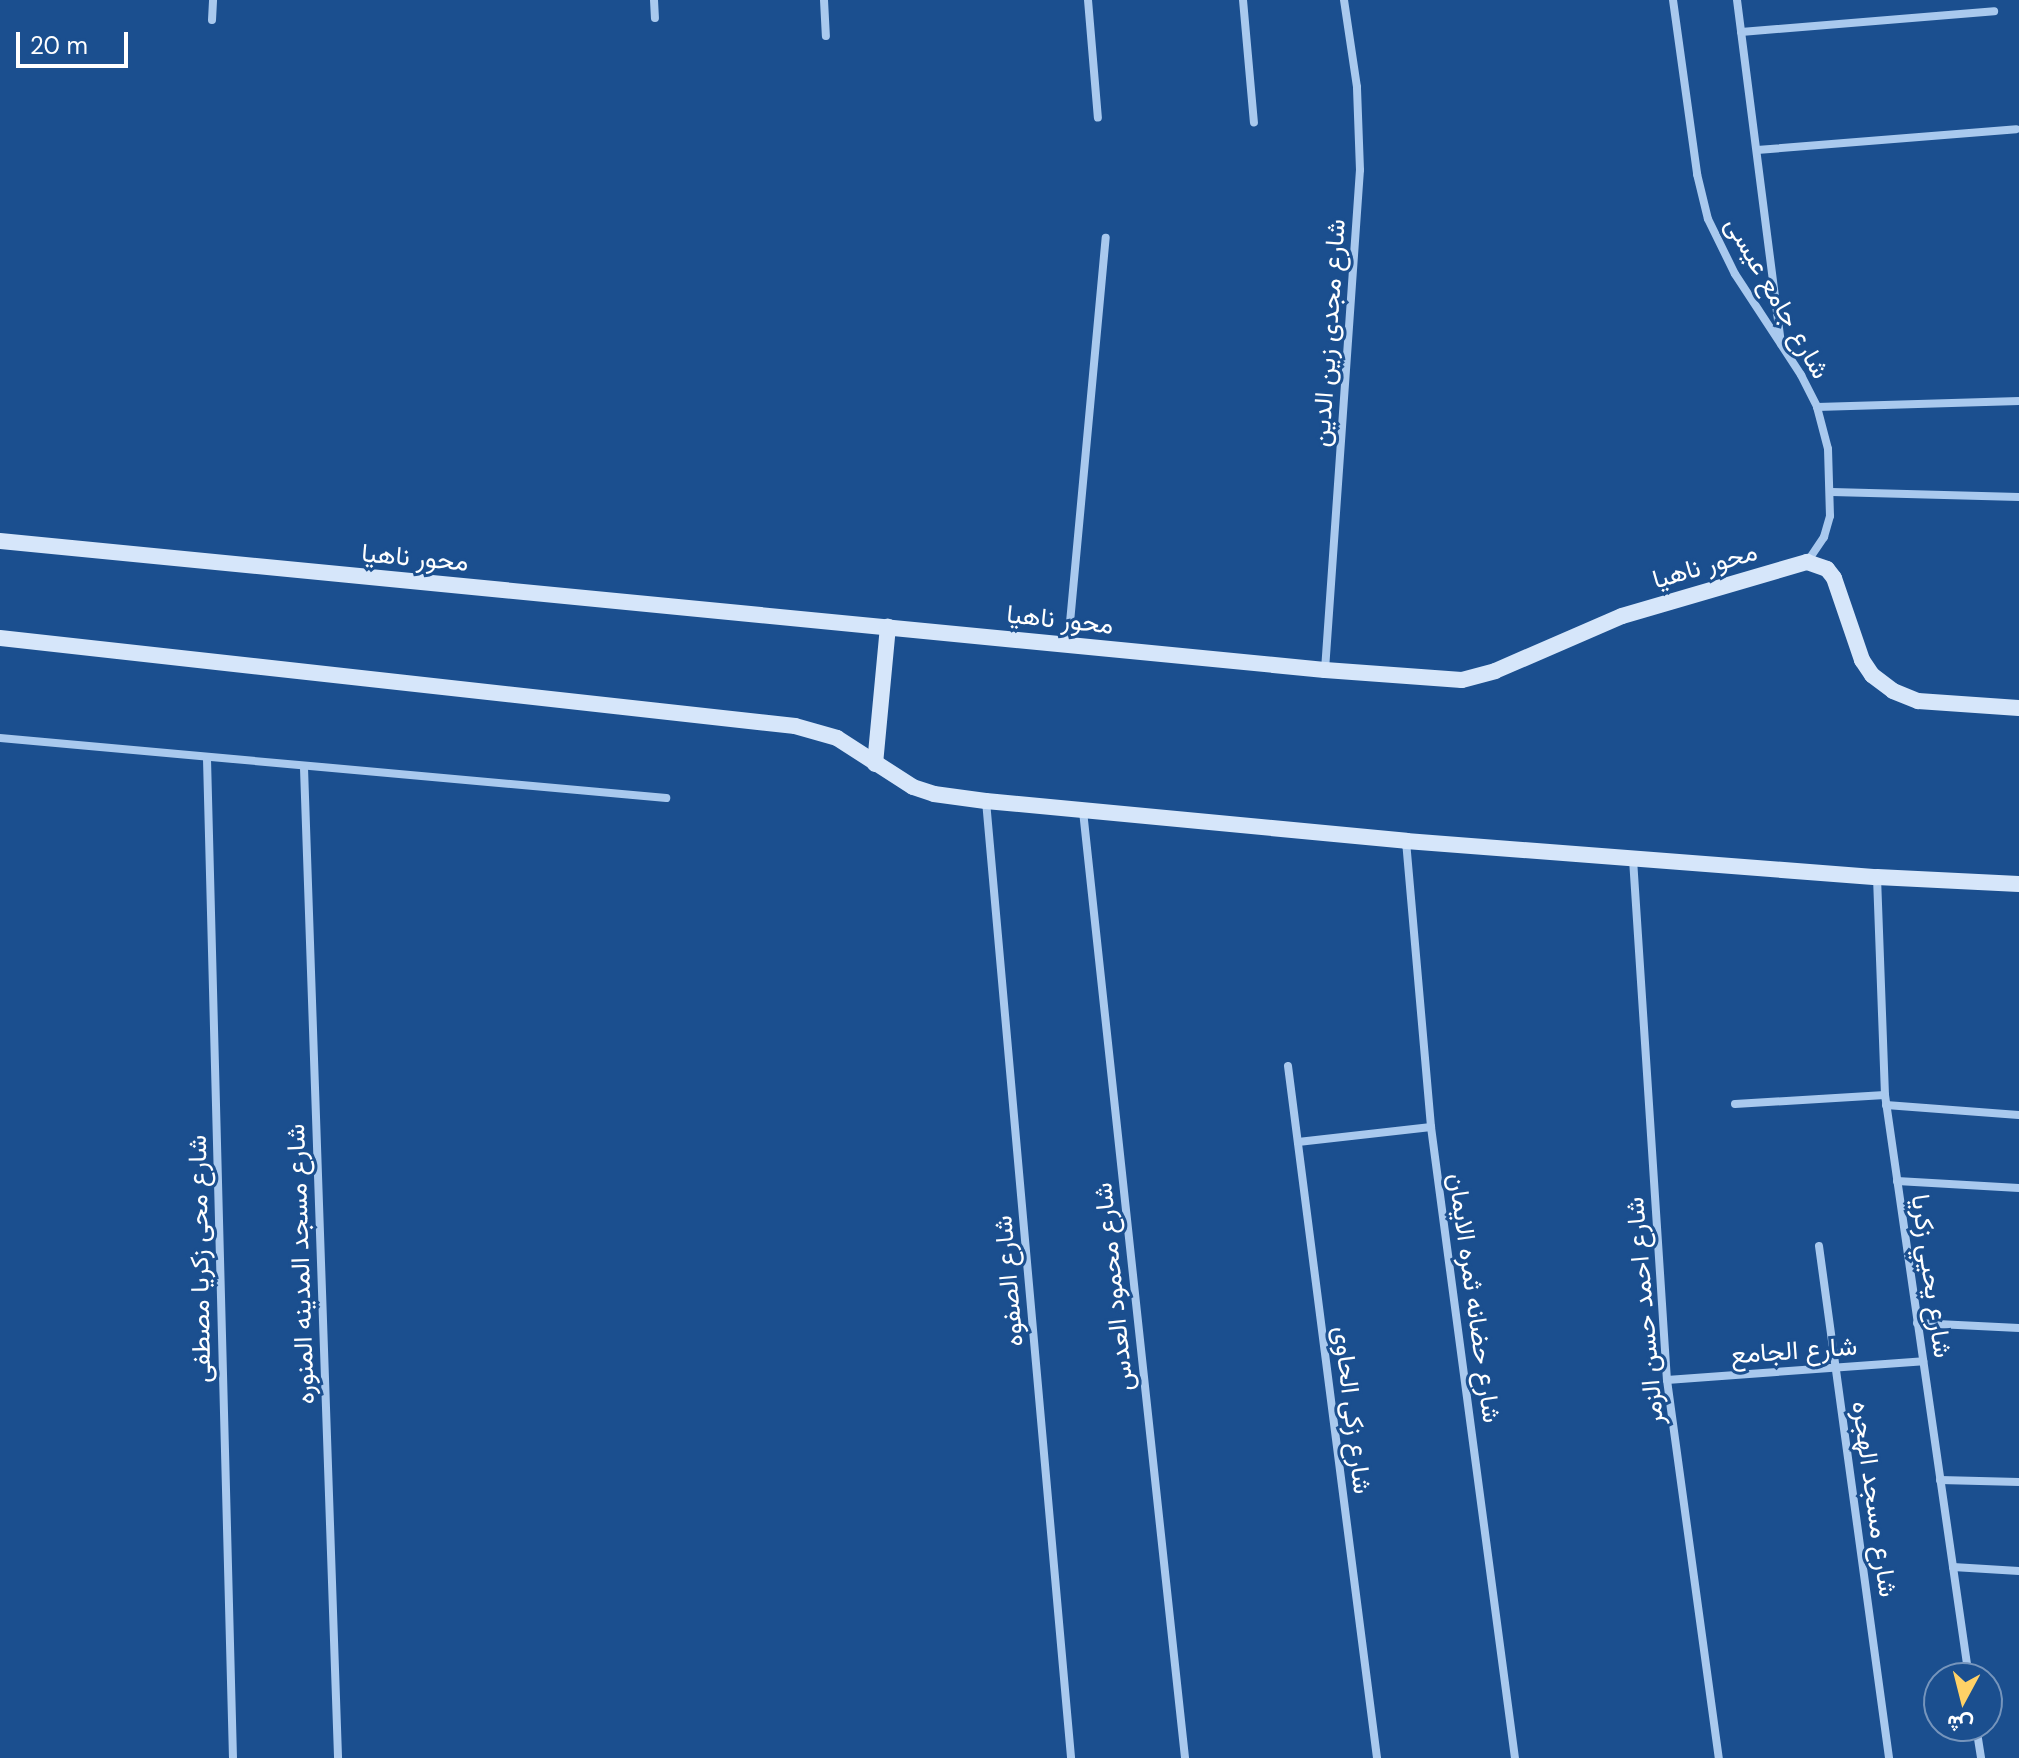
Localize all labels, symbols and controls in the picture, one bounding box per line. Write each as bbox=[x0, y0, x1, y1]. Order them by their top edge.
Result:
scale bar bbox=[20, 16, 132, 66]
text: 20 m bbox=[30, 30, 88, 61]
street label: شارع جامع عيسى bbox=[1718, 212, 1836, 384]
street label: شارع مجدى زين الدين bbox=[1305, 218, 1353, 448]
street label: محور ناهيا bbox=[1649, 536, 1761, 596]
street label: محور ناهيا bbox=[360, 538, 470, 578]
street label: محور ناهيا bbox=[1005, 599, 1115, 641]
street label: شارع مسجد المدينه المنوره bbox=[281, 1123, 321, 1405]
street label: شارع محى زكريا مصطفى bbox=[182, 1135, 218, 1383]
street label: شارع حضانه ثمره الايمان bbox=[1441, 1171, 1507, 1425]
street label: شارع محمود العدس bbox=[1088, 1181, 1140, 1393]
street label: شارع يحيي زكريا bbox=[1904, 1192, 1958, 1360]
street label: شارع احمد حسن الزمر bbox=[1619, 1196, 1671, 1426]
street label: شارع الصفوه bbox=[988, 1214, 1030, 1348]
street label: شارع زكى الحاوى bbox=[1326, 1324, 1378, 1496]
street label: شارع الجامع bbox=[1730, 1331, 1858, 1371]
street label: شارع مسجد الهجره bbox=[1845, 1399, 1903, 1599]
north arrow bbox=[1923, 1662, 2003, 1742]
text: ش bbox=[1945, 1708, 1975, 1740]

